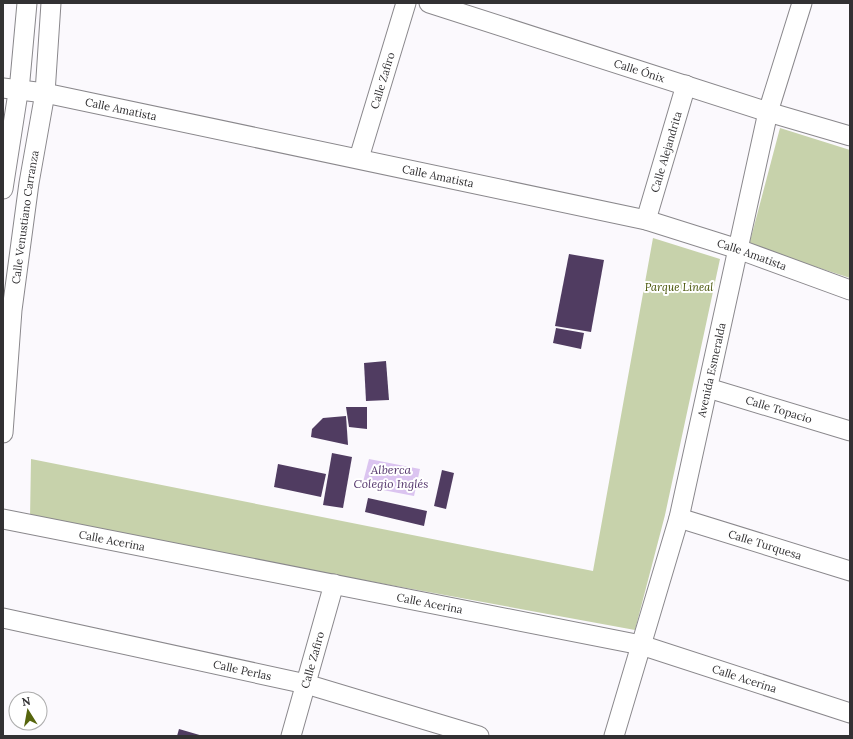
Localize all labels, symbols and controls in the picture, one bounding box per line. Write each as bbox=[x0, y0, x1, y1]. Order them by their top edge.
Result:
street label: Calle Zafiro bbox=[367, 50, 398, 111]
street label: Calle Ónix bbox=[612, 56, 667, 85]
street label: Calle Amatista bbox=[84, 95, 158, 124]
street label: Calle Alejandrita bbox=[648, 109, 685, 194]
street label: Calle Venustiano Carranza bbox=[9, 149, 42, 285]
street label: Calle Amatista bbox=[401, 162, 475, 191]
street label: Calle Amatista bbox=[715, 236, 789, 273]
park label: Parque Lineal bbox=[645, 280, 713, 294]
street label: Avenida Esmeralda bbox=[694, 321, 729, 420]
street label: Calle Topacio bbox=[744, 393, 814, 426]
water label: Alberca Colegio Inglés bbox=[354, 462, 428, 491]
street label: Calle Acerina bbox=[78, 527, 147, 554]
street label: Calle Turquesa bbox=[727, 527, 804, 563]
street label: Calle Acerina bbox=[395, 590, 464, 617]
street label: Calle Zafiro bbox=[298, 630, 327, 690]
street label: Calle Perlas bbox=[212, 657, 273, 683]
street label: Calle Acerina bbox=[710, 662, 779, 696]
north arrow bbox=[8, 691, 48, 731]
text: N bbox=[21, 693, 32, 709]

